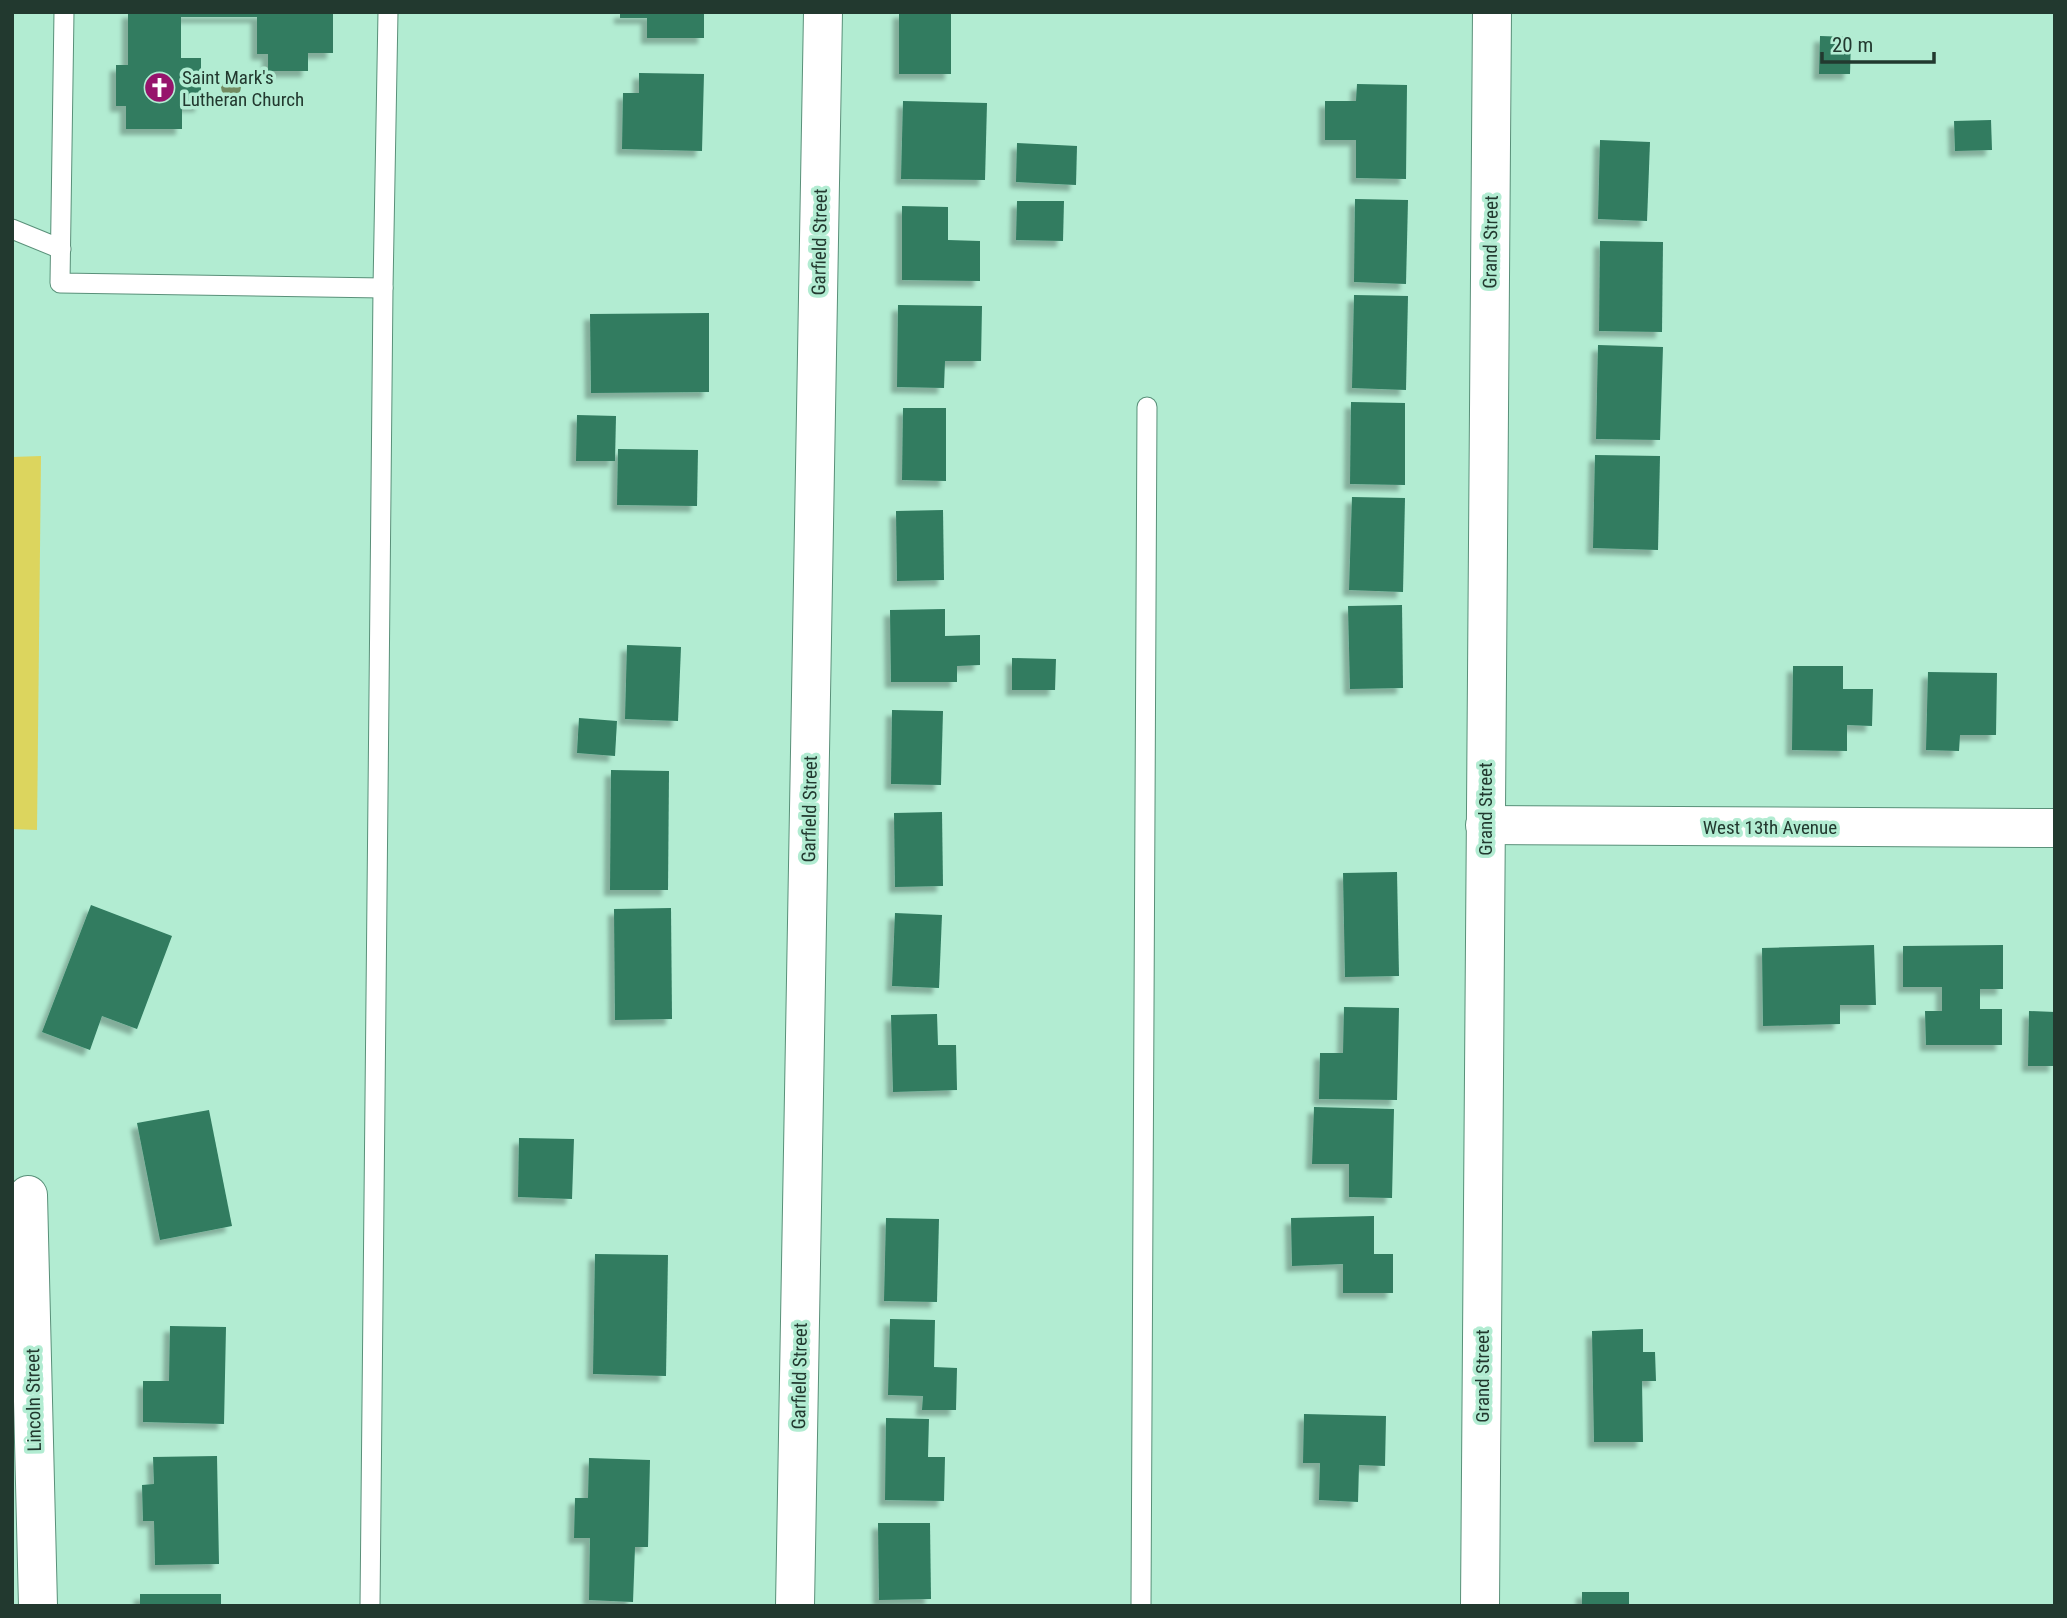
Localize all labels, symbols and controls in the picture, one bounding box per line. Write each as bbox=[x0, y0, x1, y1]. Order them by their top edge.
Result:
scale bar bbox=[1822, 21, 1934, 65]
text: 20 m bbox=[1832, 33, 1873, 57]
place label: Saint Mark's Lutheran Church bbox=[182, 66, 304, 111]
church icon: Saint Mark's Lutheran Church bbox=[142, 71, 176, 105]
street label: Garfield Street bbox=[807, 188, 832, 296]
street label: Grand Street bbox=[1478, 195, 1503, 289]
street label: Garfield Street bbox=[797, 755, 822, 863]
street label: Grand Street bbox=[1474, 762, 1497, 856]
street label: West 13th Avenue bbox=[1703, 816, 1837, 839]
street label: Garfield Street bbox=[787, 1322, 812, 1430]
street label: Grand Street bbox=[1471, 1329, 1494, 1423]
street label: Lincoln Street bbox=[21, 1348, 46, 1452]

